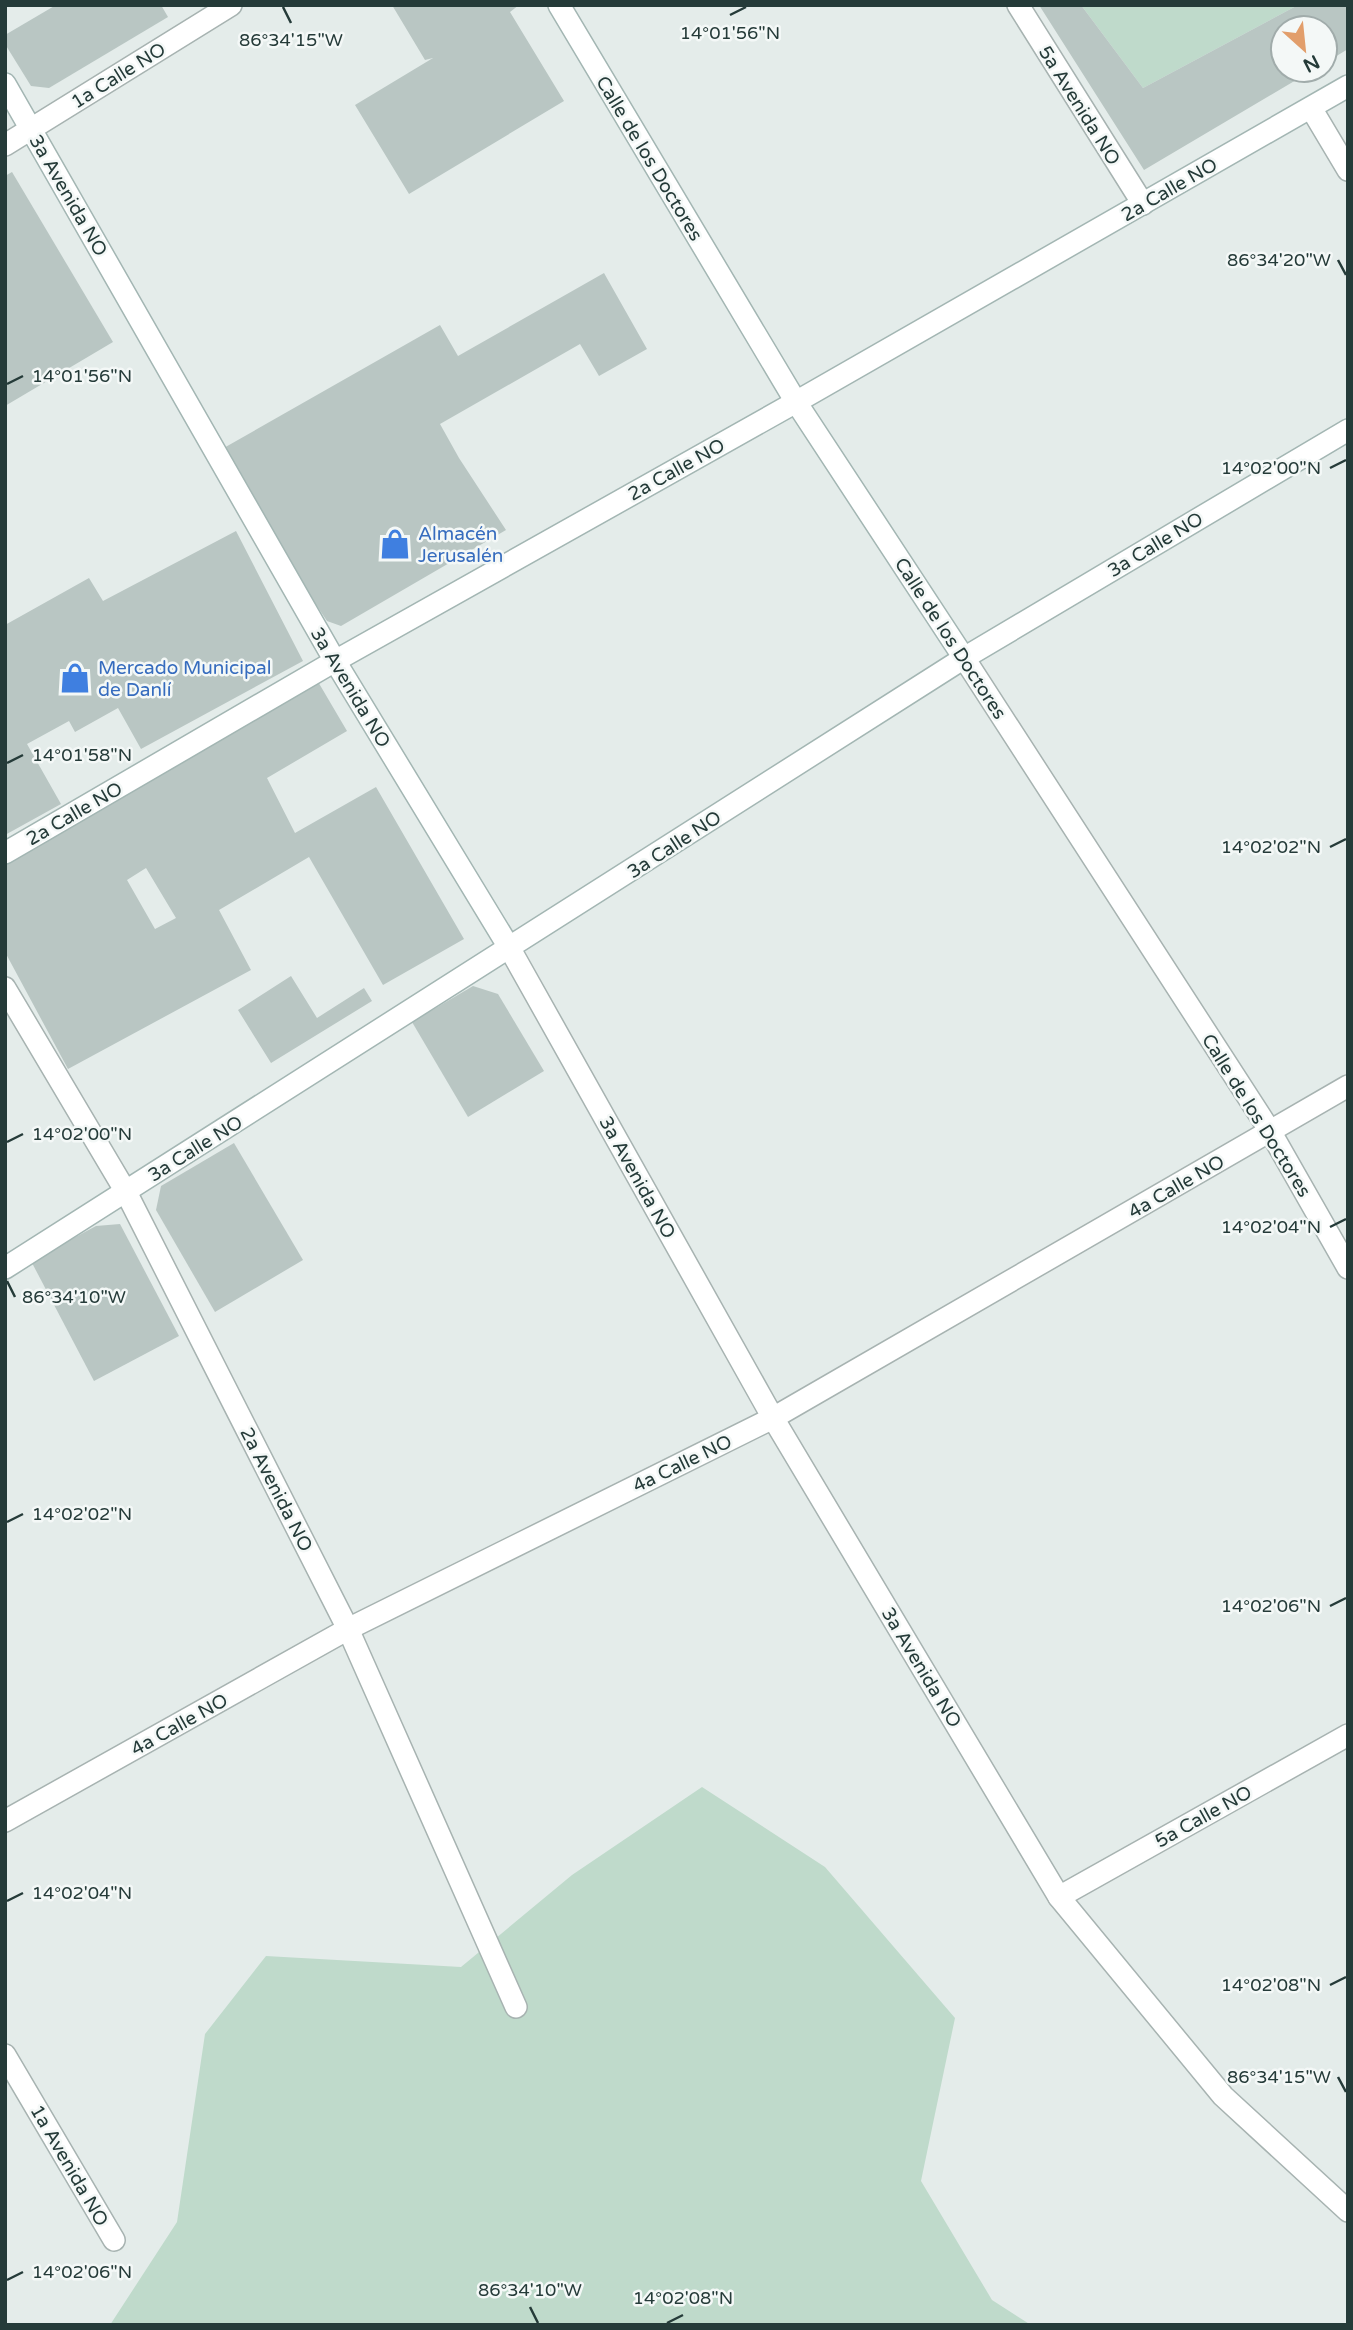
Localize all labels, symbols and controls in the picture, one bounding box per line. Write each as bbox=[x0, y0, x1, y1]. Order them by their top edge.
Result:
north arrow bbox=[1269, 14, 1339, 84]
text: 14°01'56"N bbox=[680, 22, 780, 44]
text: 86°34'15"W bbox=[239, 29, 343, 51]
street label: 1a Calle NO bbox=[67, 38, 170, 114]
street label: 5a Avenida NO bbox=[1034, 42, 1125, 169]
text: N bbox=[1299, 50, 1323, 77]
street label: Calle de los Doctores bbox=[591, 72, 707, 245]
street label: 3a Avenida NO bbox=[25, 131, 112, 260]
street label: 2a Calle NO bbox=[1118, 154, 1221, 226]
text: 86°34'20"W bbox=[1227, 249, 1331, 271]
text: 14°01'56"N bbox=[32, 365, 132, 387]
street label: 2a Calle NO bbox=[624, 434, 729, 506]
text: 14°02'00"N bbox=[1221, 457, 1321, 479]
street label: 3a Calle NO bbox=[1104, 508, 1207, 582]
place label: Almacén Jerusalén bbox=[418, 523, 503, 567]
shop icon: Almacén Jerusalén bbox=[378, 527, 412, 561]
street label: Calle de los Doctores bbox=[890, 554, 1011, 723]
street label: 3a Avenida NO bbox=[306, 623, 395, 752]
place label: Mercado Municipal de Danlí bbox=[98, 657, 271, 701]
shop icon: Mercado Municipal de Danlí bbox=[58, 661, 92, 695]
text: 14°01'58"N bbox=[32, 744, 132, 766]
street label: 2a Calle NO bbox=[23, 778, 126, 850]
street label: 3a Calle NO bbox=[624, 806, 726, 883]
text: 14°02'02"N bbox=[1221, 836, 1321, 858]
street label: Calle de los Doctores bbox=[1197, 1030, 1315, 1201]
street label: 3a Calle NO bbox=[144, 1111, 247, 1187]
street label: 3a Avenida NO bbox=[594, 1113, 680, 1242]
text: 14°02'00"N bbox=[32, 1123, 132, 1145]
street label: 4a Calle NO bbox=[1125, 1151, 1228, 1223]
text: 14°02'04"N bbox=[1221, 1216, 1321, 1238]
text: 86°34'10"W bbox=[22, 1286, 126, 1308]
street label: 2a Avenida NO bbox=[235, 1424, 317, 1555]
street label: 4a Calle NO bbox=[629, 1430, 735, 1497]
text: 14°02'02"N bbox=[32, 1503, 132, 1525]
text: 14°02'06"N bbox=[1221, 1595, 1321, 1617]
street label: 3a Avenida NO bbox=[877, 1603, 966, 1732]
street label: 4a Calle NO bbox=[127, 1689, 232, 1761]
street label: 5a Calle NO bbox=[1151, 1781, 1256, 1853]
text: 14°02'04"N bbox=[32, 1882, 132, 1904]
text: 14°02'08"N bbox=[1221, 1974, 1321, 1996]
text: 86°34'15"W bbox=[1227, 2066, 1331, 2088]
street label: 1a Avenida NO bbox=[26, 2101, 113, 2230]
text: 14°02'06"N bbox=[32, 2261, 132, 2283]
text: 86°34'10"W bbox=[478, 2279, 582, 2301]
text: 14°02'08"N bbox=[633, 2287, 733, 2309]

